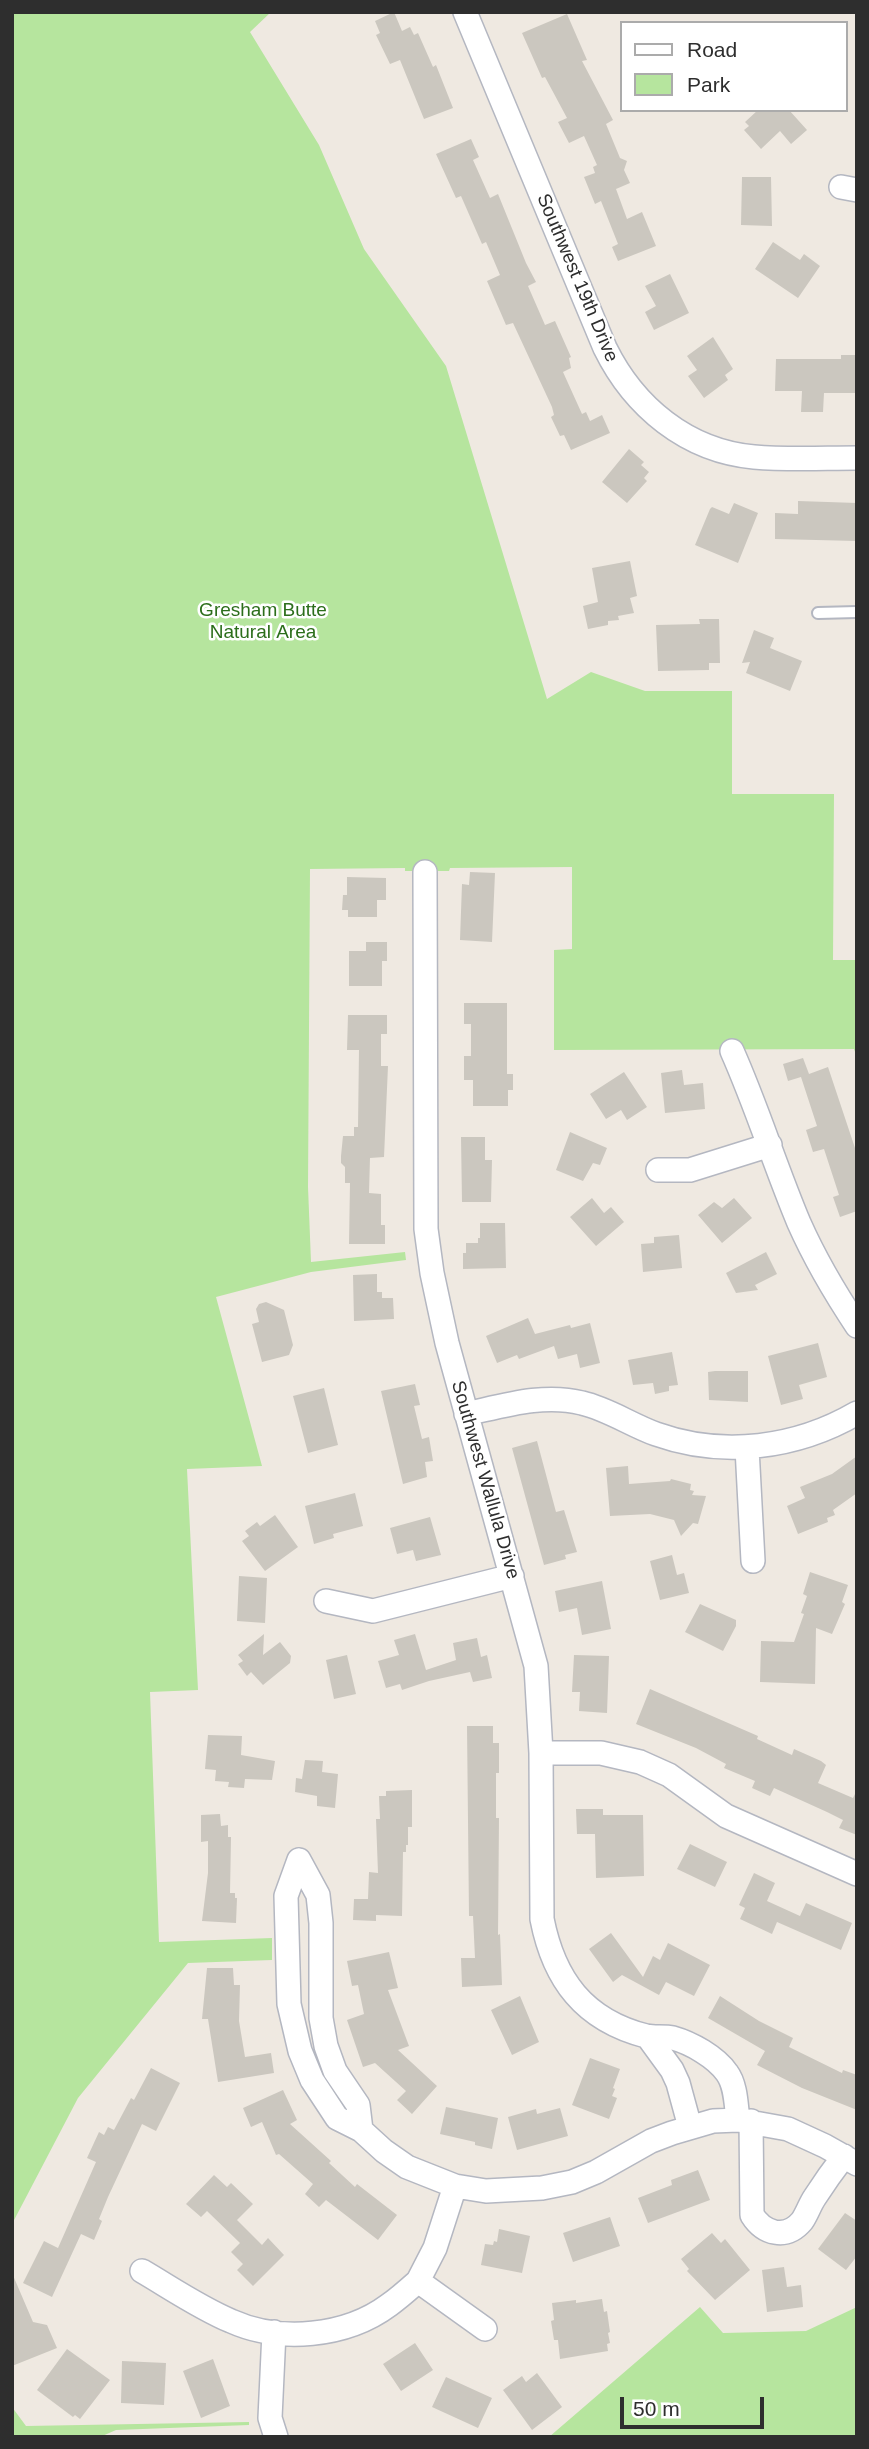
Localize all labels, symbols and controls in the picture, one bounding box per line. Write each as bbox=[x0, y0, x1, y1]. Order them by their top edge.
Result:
legend bbox=[620, 21, 848, 112]
text: Road bbox=[687, 38, 737, 61]
text: Park bbox=[687, 73, 730, 96]
street label: Southwest 19th Drive bbox=[531, 190, 623, 366]
park label: Gresham Butte Natural Area bbox=[199, 600, 327, 644]
street label: Southwest Wallula Drive bbox=[446, 1378, 524, 1582]
scale bar bbox=[624, 2382, 768, 2426]
text: 50 m bbox=[633, 2397, 680, 2420]

